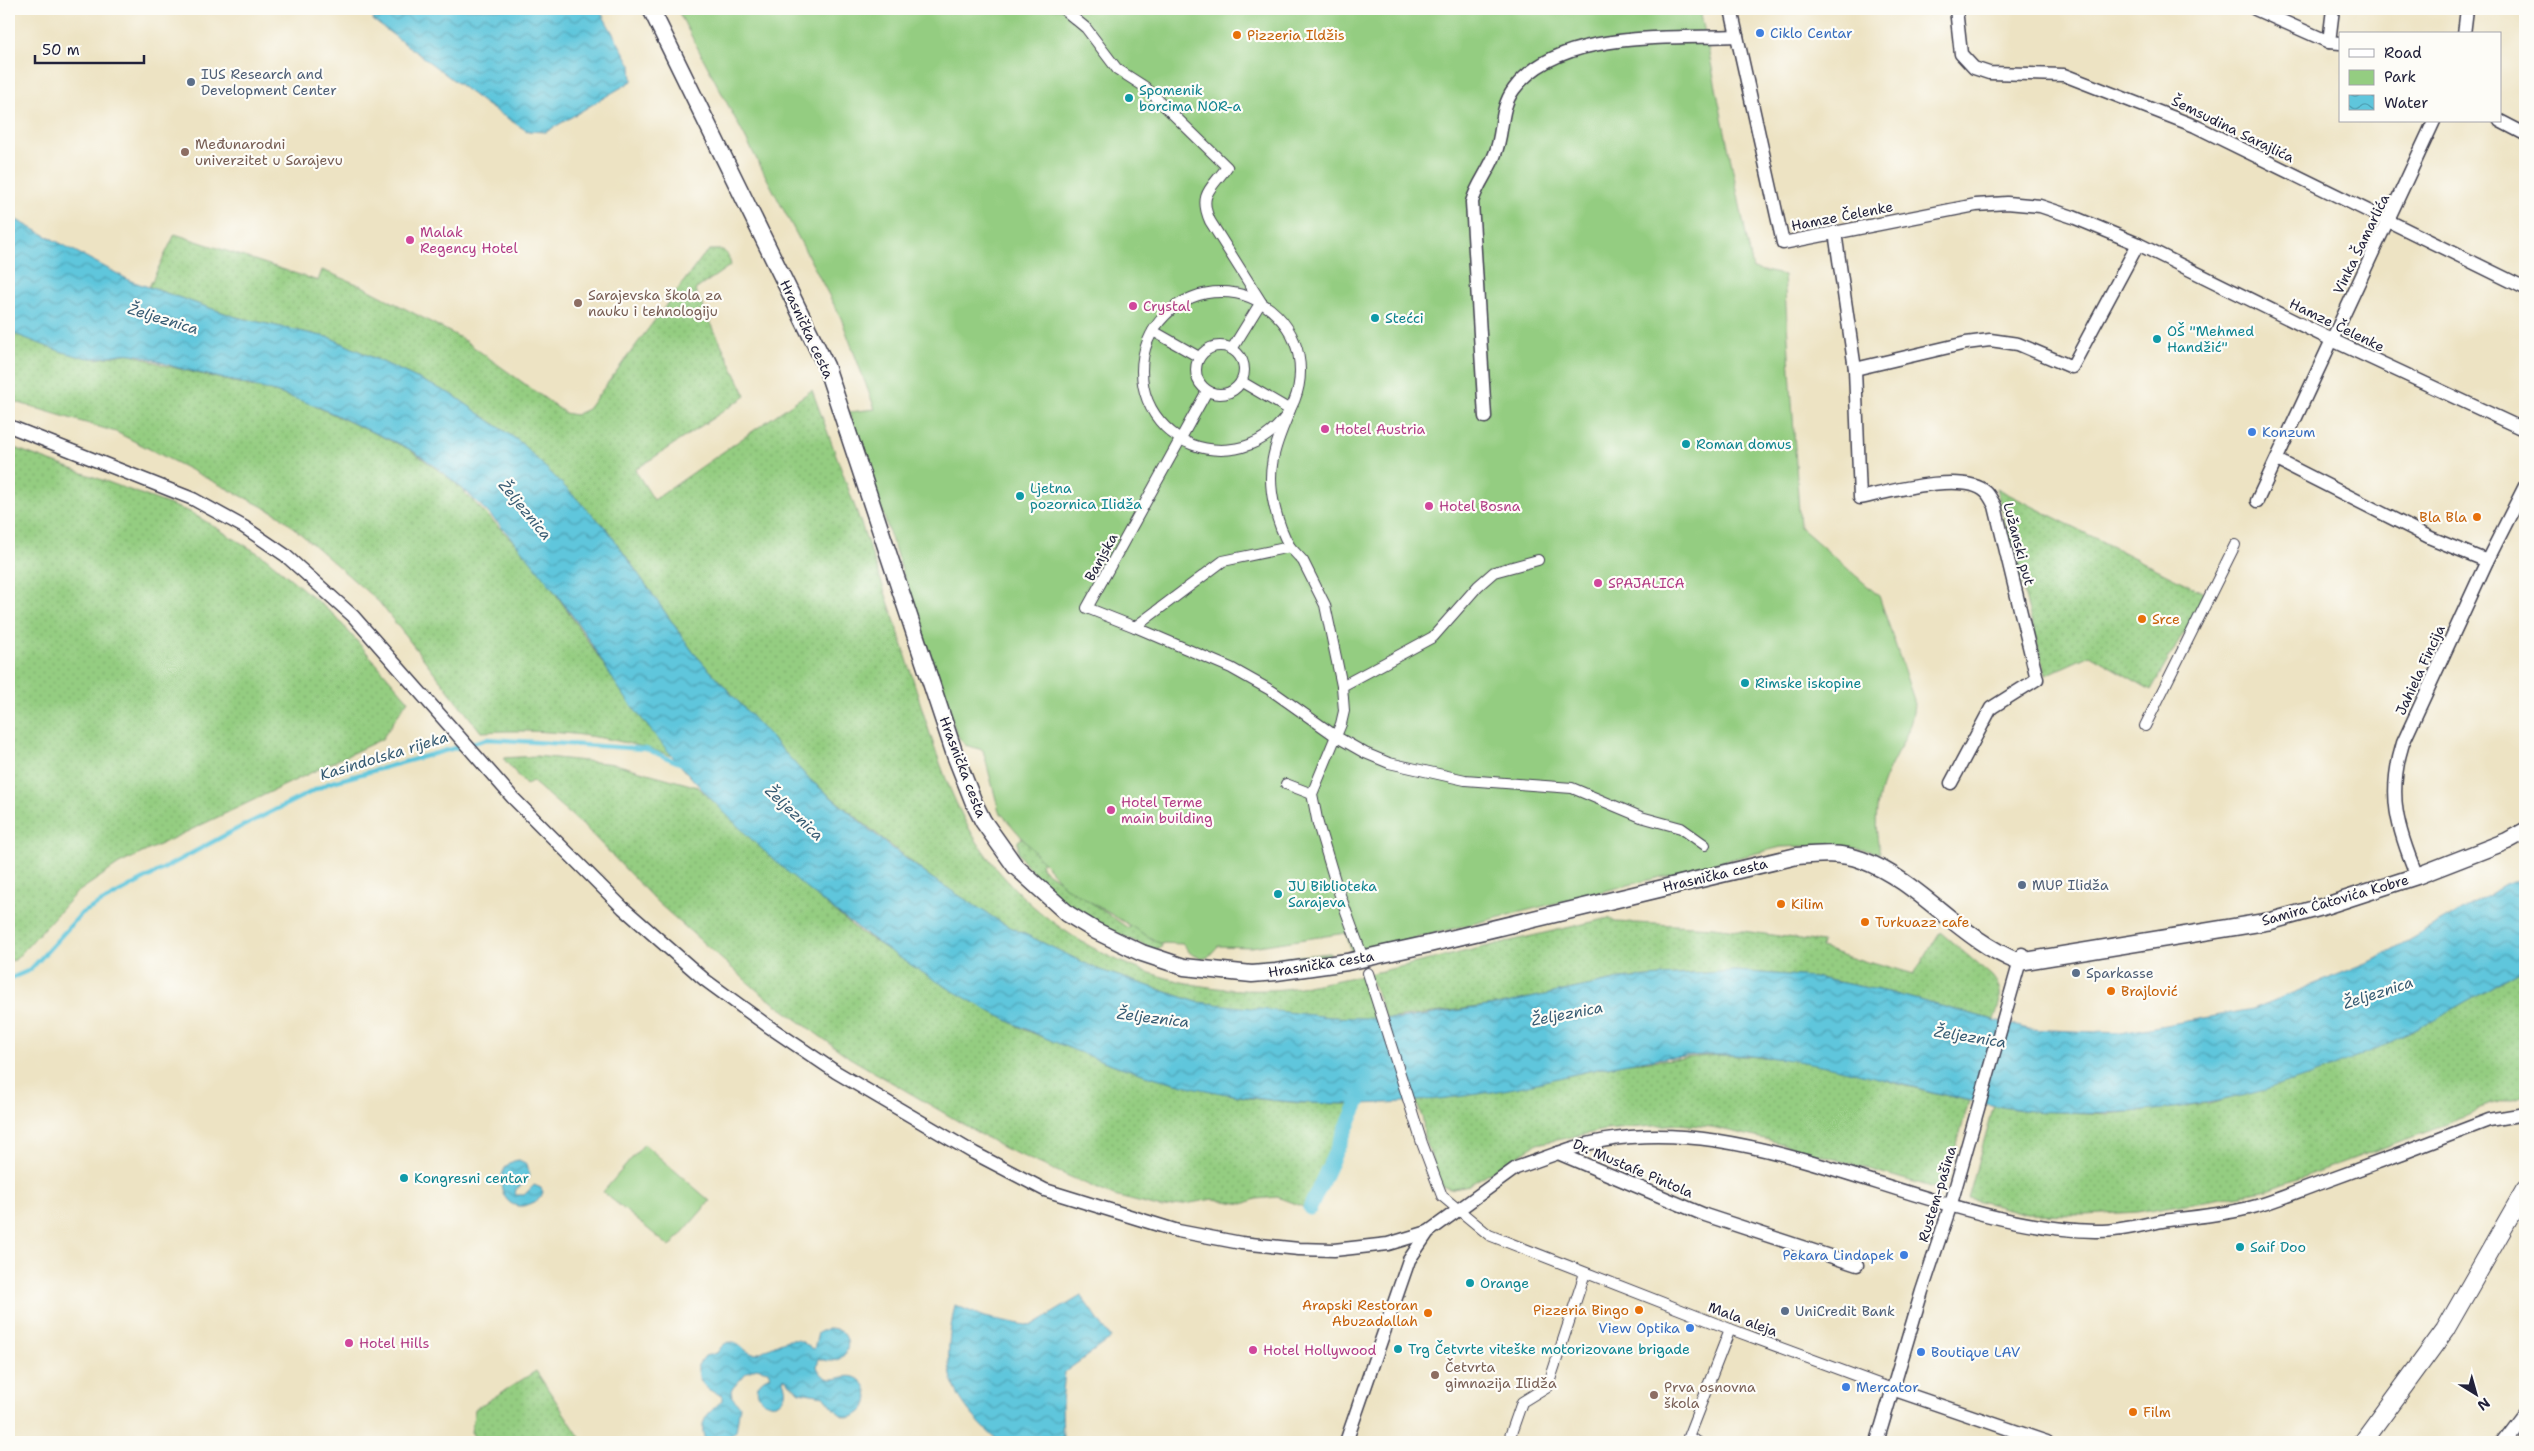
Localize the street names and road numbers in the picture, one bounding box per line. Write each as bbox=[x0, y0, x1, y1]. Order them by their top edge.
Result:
street label: Šemsudina Sarajlića bbox=[2169, 92, 2297, 167]
street label: Vinka Šamarlića bbox=[2329, 191, 2393, 297]
street label: Hamze Čelenke bbox=[1790, 197, 1895, 235]
street label: Hrasnička cesta bbox=[776, 277, 838, 382]
street label: Hamze Čelenke bbox=[2287, 294, 2387, 356]
street label: Lužanski put bbox=[1999, 500, 2039, 588]
street label: Banjska bbox=[1081, 530, 1122, 584]
street label: Jahiela Fincija bbox=[2391, 622, 2449, 718]
street label: Hrasnička cesta bbox=[935, 714, 991, 820]
street label: Hrasnička cesta bbox=[1661, 854, 1769, 896]
street label: Samira Ćatovića Kobre bbox=[2259, 870, 2411, 930]
street label: Hrasnička cesta bbox=[1267, 947, 1376, 981]
street label: Dr. Mustafe Pintola bbox=[1570, 1134, 1696, 1202]
street label: Rustem-pašina bbox=[1914, 1144, 1960, 1244]
street label: Mala aleja bbox=[1706, 1298, 1780, 1341]

